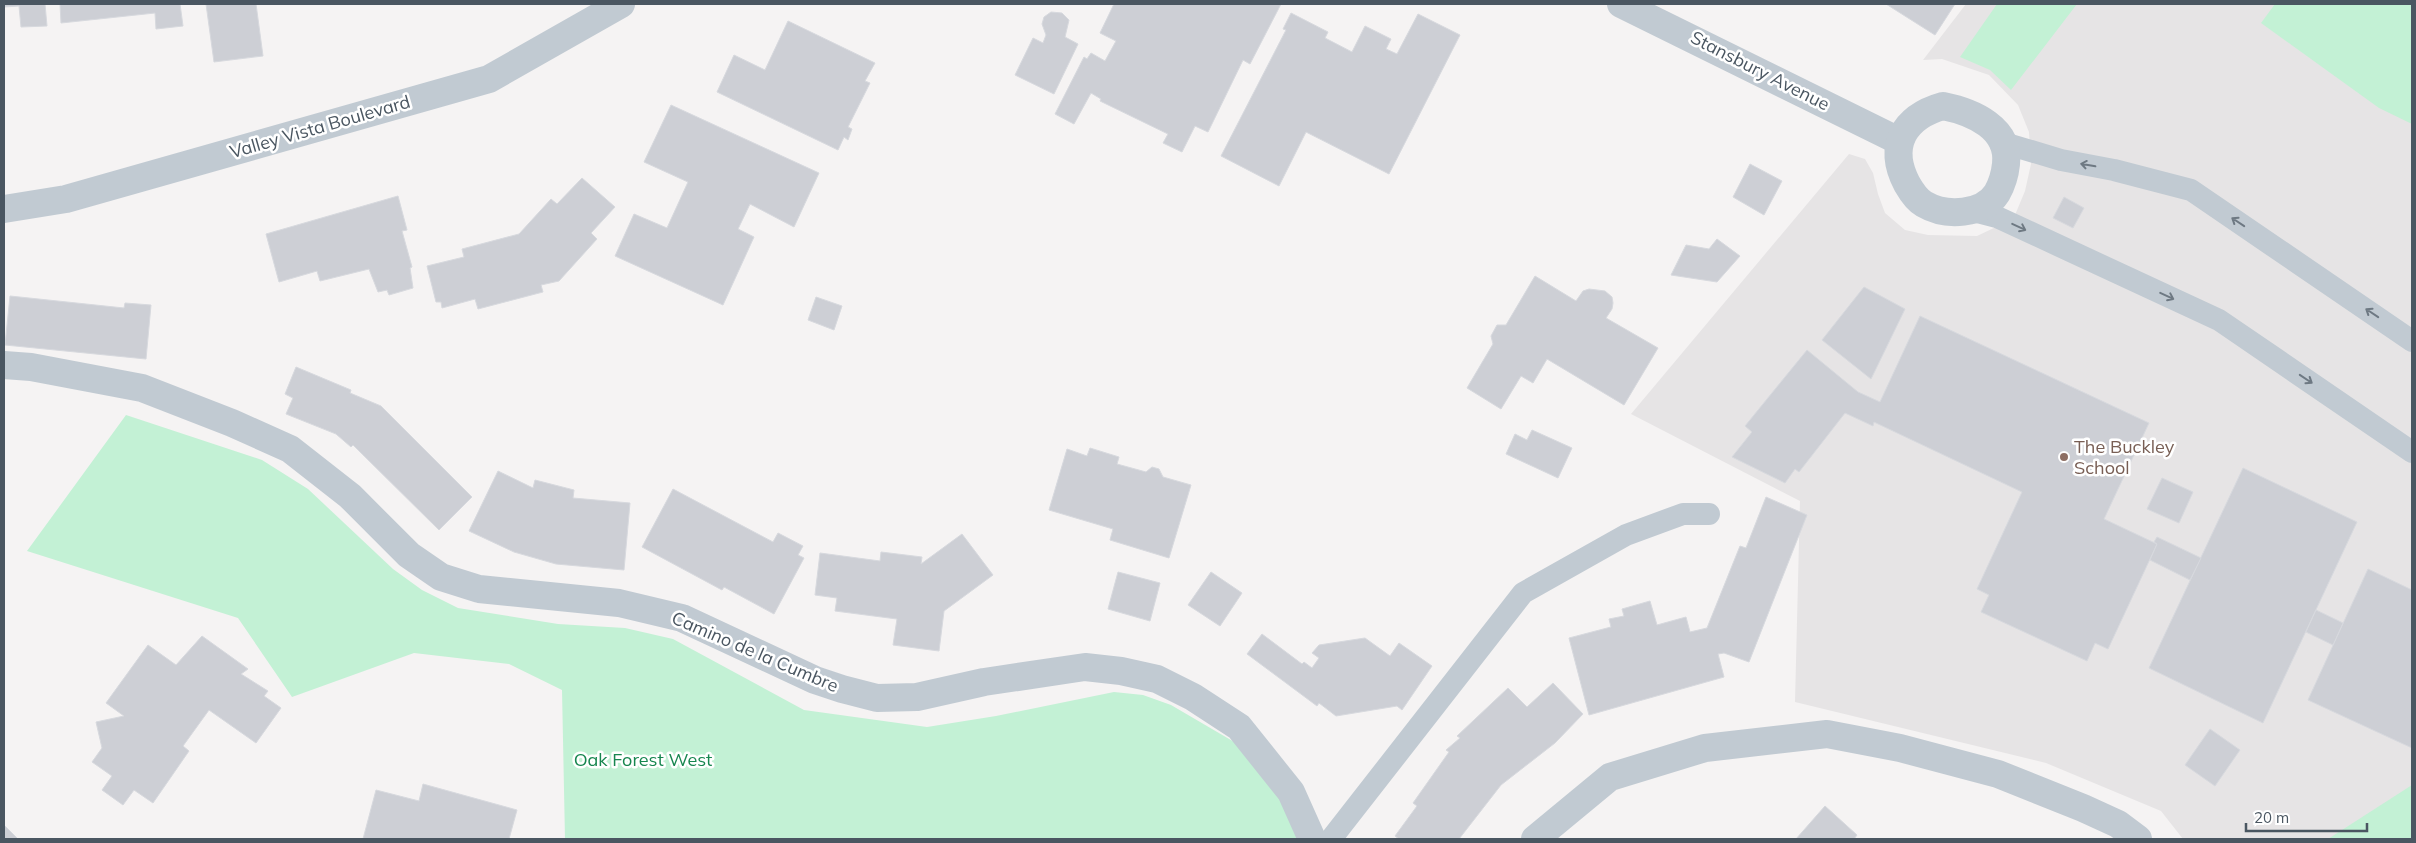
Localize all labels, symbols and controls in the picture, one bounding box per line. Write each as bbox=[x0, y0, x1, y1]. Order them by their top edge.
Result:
street label: Stansbury Avenue bbox=[1687, 26, 1834, 116]
street label: Valley Vista Boulevard bbox=[227, 90, 413, 163]
one-way arrow bbox=[2080, 160, 2096, 170]
one-way arrow bbox=[2231, 217, 2245, 227]
one-way arrow bbox=[2011, 223, 2026, 232]
one-way arrow bbox=[2159, 291, 2174, 301]
one-way arrow bbox=[2365, 308, 2379, 318]
one-way arrow bbox=[2298, 374, 2312, 384]
place label: The Buckley School bbox=[2074, 435, 2175, 479]
marker: The Buckley School bbox=[2058, 451, 2070, 463]
street label: Camino de la Cumbre bbox=[668, 606, 842, 697]
park label: Oak Forest West bbox=[574, 748, 712, 771]
scale bar bbox=[2246, 800, 2367, 832]
text: 20 m bbox=[2254, 808, 2289, 827]

